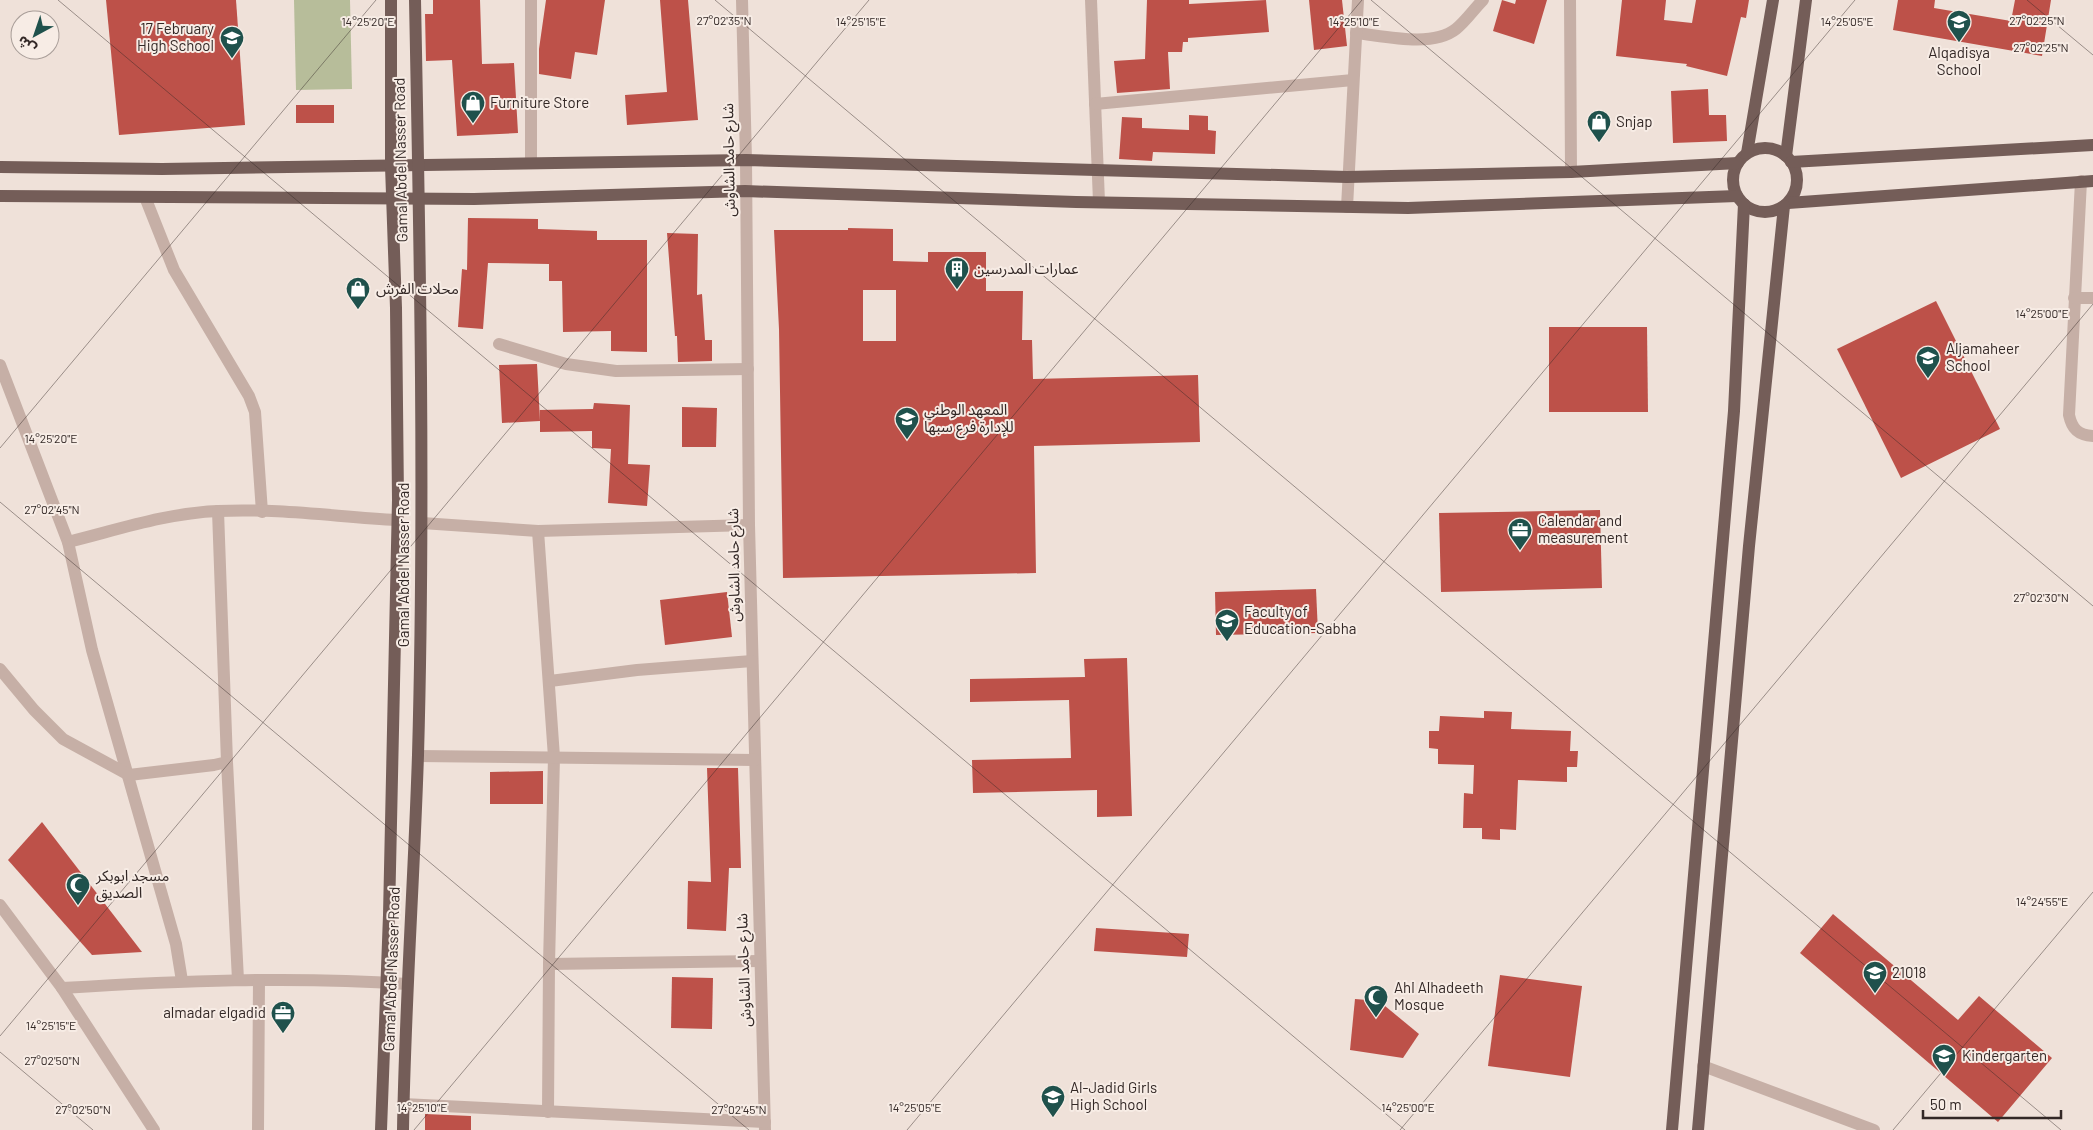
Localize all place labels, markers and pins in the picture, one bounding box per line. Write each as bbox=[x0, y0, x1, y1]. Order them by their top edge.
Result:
school or university icon: Alqadisya School bbox=[1946, 9, 1972, 43]
place label: 17 February High School bbox=[137, 19, 214, 54]
school or university icon: 17 February High School bbox=[219, 25, 245, 59]
place label: Alqadisya School bbox=[1928, 43, 1990, 78]
shop icon: Furniture Store bbox=[460, 90, 486, 124]
place label: Furniture Store bbox=[490, 93, 589, 111]
shop icon: Snjap bbox=[1586, 109, 1612, 143]
place label: Snjap bbox=[1616, 112, 1652, 130]
building icon: عمارات المدرسين bbox=[944, 256, 970, 290]
place label: عمارات المدرسين bbox=[974, 259, 1079, 278]
shop icon: محلات الفرش bbox=[345, 276, 371, 310]
place label: محلات الفرش bbox=[376, 279, 459, 298]
place label: Aljamaheer School bbox=[1946, 339, 2020, 374]
school or university icon: Aljamaheer School bbox=[1915, 345, 1941, 379]
place label: المعهد الوطني للإدارة فرع سبها bbox=[924, 400, 1014, 439]
school or university icon: المعهد الوطني للإدارة فرع سبها bbox=[894, 406, 920, 440]
place label: Calendar and measurement bbox=[1538, 511, 1628, 546]
office icon: Calendar and measurement bbox=[1507, 517, 1533, 551]
place label: Faculty of Education-Sabha bbox=[1244, 602, 1356, 637]
school or university icon: Faculty of Education-Sabha bbox=[1214, 608, 1240, 642]
place label: مسجد ابوبكر الصديق bbox=[95, 866, 169, 903]
mosque icon: مسجد ابوبكر الصديق bbox=[65, 872, 91, 906]
school or university icon: 21018 bbox=[1862, 960, 1888, 994]
place label: 21018 bbox=[1892, 963, 1926, 981]
place label: Ahl Alhadeeth Mosque bbox=[1394, 978, 1484, 1013]
mosque icon: Ahl Alhadeeth Mosque bbox=[1363, 984, 1389, 1018]
office icon: almadar elgadid bbox=[270, 1000, 296, 1034]
place label: almadar elgadid bbox=[163, 1003, 266, 1021]
school or university icon: Kindergarten bbox=[1931, 1043, 1957, 1077]
place label: Kindergarten bbox=[1962, 1046, 2047, 1064]
place label: Al-Jadid Girls High School bbox=[1070, 1078, 1157, 1113]
school or university icon: Al-Jadid Girls High School bbox=[1040, 1084, 1066, 1118]

